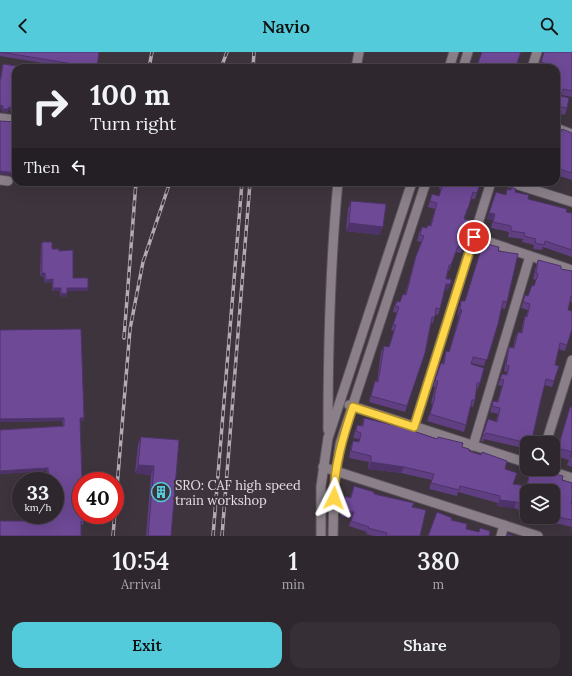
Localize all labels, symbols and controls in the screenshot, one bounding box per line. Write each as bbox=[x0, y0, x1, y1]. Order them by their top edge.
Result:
icon: back bbox=[12, 15, 34, 37]
text: Navio bbox=[262, 15, 310, 38]
icon: search bbox=[538, 15, 560, 37]
text: 100 m bbox=[90, 77, 170, 113]
icon: right bbox=[24, 80, 76, 132]
text: Turn right bbox=[90, 112, 176, 135]
icon: left bbox=[68, 156, 90, 178]
text: Then bbox=[24, 158, 60, 177]
pin bbox=[457, 220, 491, 254]
icon: arrive bbox=[463, 226, 485, 248]
map controls bbox=[520, 436, 560, 524]
button: search bbox=[520, 436, 560, 476]
speed limit sign: 40 bbox=[72, 472, 124, 524]
place label: SRO: CAF high speed train workshop bbox=[175, 477, 301, 509]
position arrow bbox=[313, 477, 355, 519]
text: 33 bbox=[27, 480, 49, 505]
building icon: SRO: CAF high speed train workshop bbox=[150, 481, 172, 503]
button: layers bbox=[520, 484, 560, 524]
text: km/h bbox=[24, 501, 52, 514]
text: 10:54 bbox=[112, 546, 169, 577]
text: 1 bbox=[289, 546, 298, 577]
text: 380 bbox=[417, 546, 460, 577]
text: Arrival bbox=[121, 576, 161, 593]
text: min bbox=[282, 576, 305, 593]
text: m bbox=[433, 576, 444, 593]
button: Exit bbox=[12, 622, 282, 668]
button: Share bbox=[290, 622, 560, 668]

